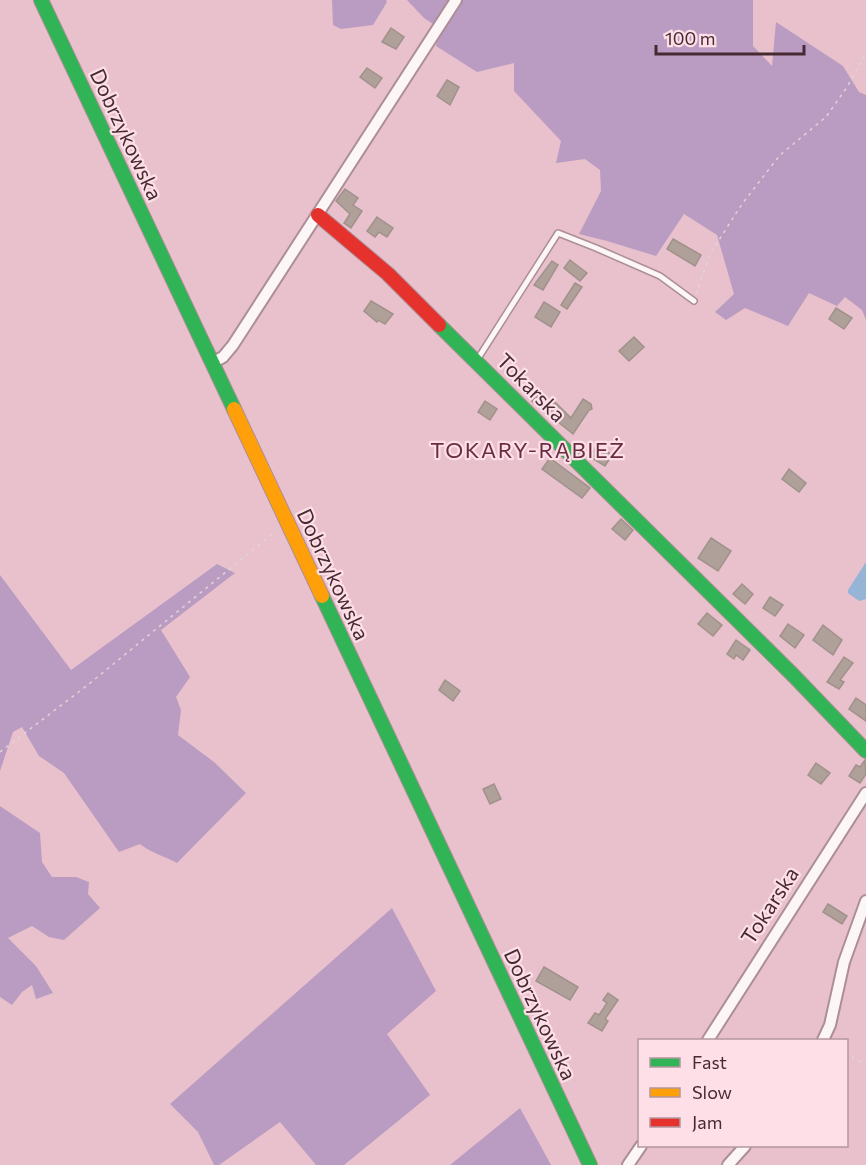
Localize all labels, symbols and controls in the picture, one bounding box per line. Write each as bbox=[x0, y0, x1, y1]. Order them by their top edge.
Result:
scale bar bbox=[656, 18, 804, 56]
text: 100 m bbox=[665, 27, 715, 49]
street label: Dobrzykowska bbox=[86, 64, 168, 204]
street label: Tokarska bbox=[493, 348, 571, 426]
district label: TOKARY-RĄBIEŻ bbox=[430, 436, 626, 463]
street label: Dobrzykowska bbox=[293, 504, 375, 644]
street label: Tokarska bbox=[735, 862, 803, 948]
street label: Dobrzykowska bbox=[500, 944, 582, 1084]
legend bbox=[638, 1039, 848, 1147]
text: Fast bbox=[692, 1051, 727, 1073]
text: Slow bbox=[692, 1081, 732, 1103]
text: Jam bbox=[692, 1111, 722, 1133]

